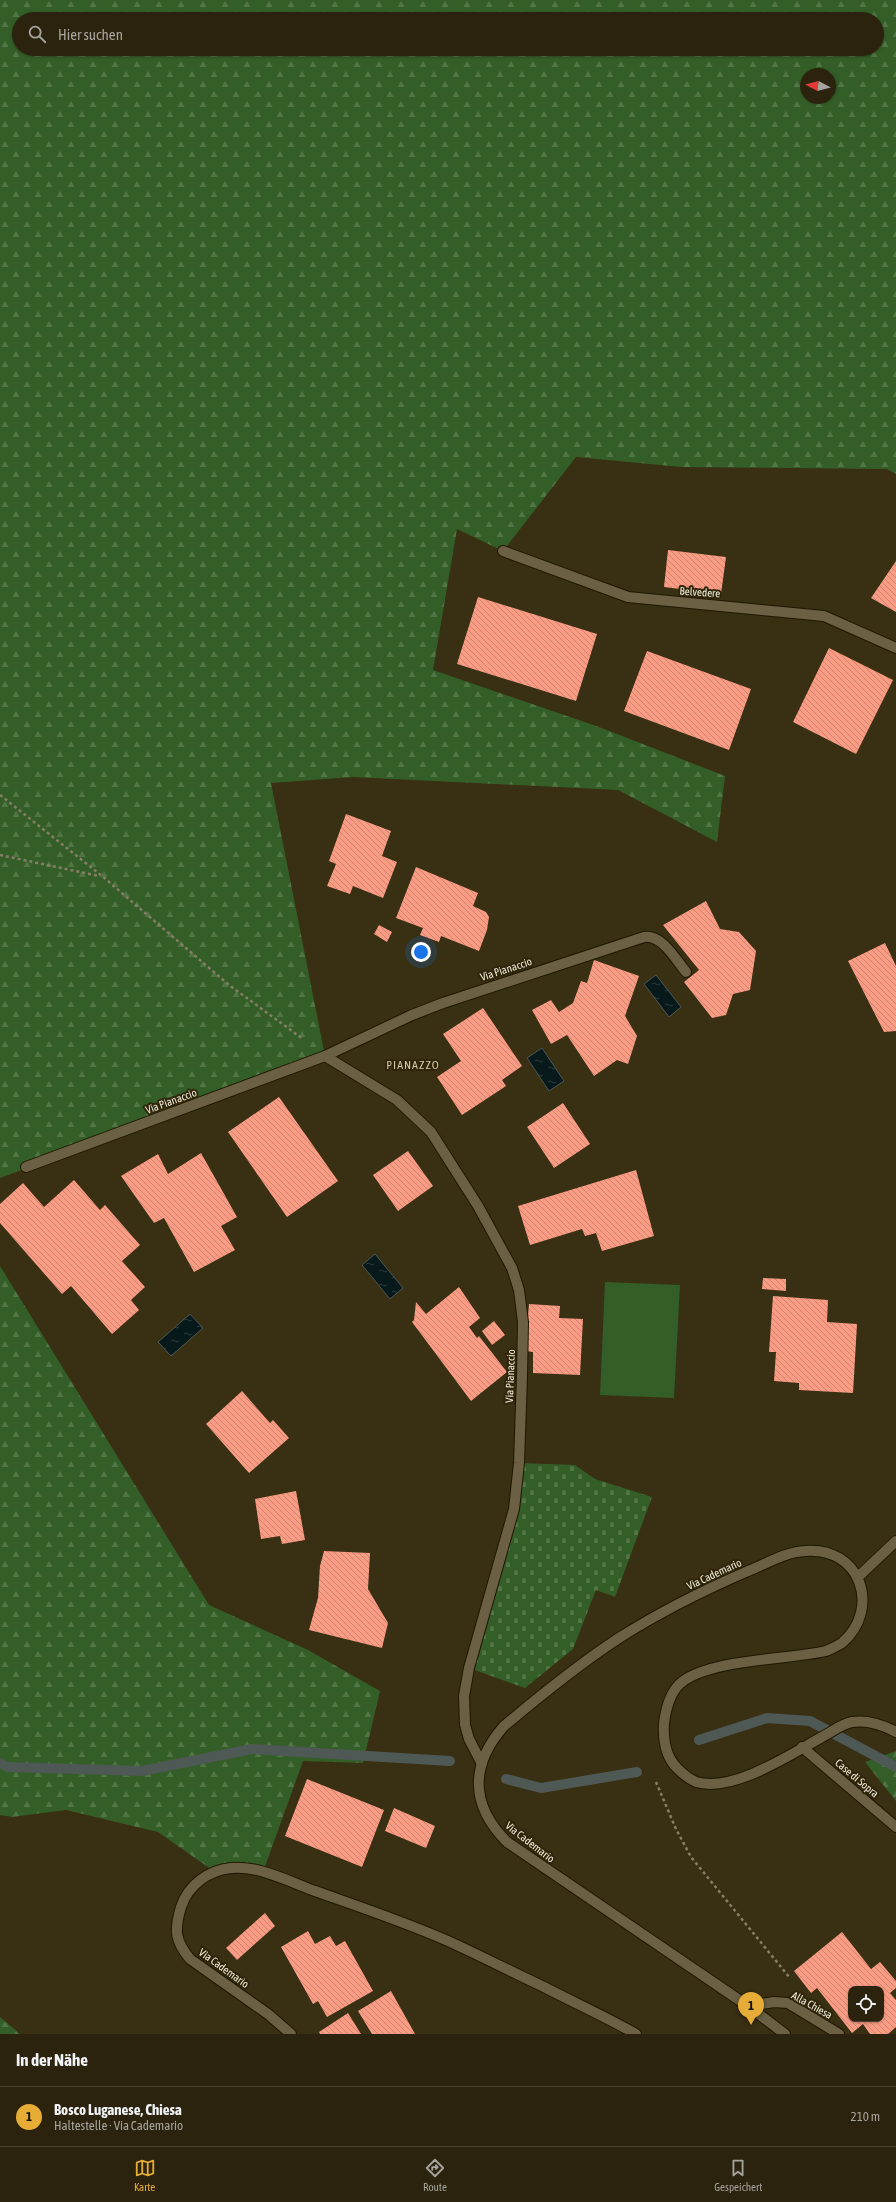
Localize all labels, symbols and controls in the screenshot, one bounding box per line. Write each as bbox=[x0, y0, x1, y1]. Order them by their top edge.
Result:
search box bbox=[12, 12, 884, 56]
icon: search bbox=[26, 23, 48, 45]
text: Hier suchen bbox=[58, 26, 123, 43]
north arrow bbox=[800, 68, 836, 104]
street label: Belvedere bbox=[679, 585, 721, 599]
your location bbox=[411, 942, 431, 962]
street label: Via Pianaccio bbox=[479, 955, 533, 983]
district label: PIANAZZO bbox=[386, 1058, 440, 1072]
street label: Via Pianaccio bbox=[144, 1086, 198, 1116]
street label: Via Pianaccio bbox=[503, 1349, 517, 1403]
street label: Via Cademario bbox=[685, 1556, 743, 1592]
street label: Case di Sopra bbox=[833, 1756, 881, 1800]
street label: Via Cademario bbox=[503, 1819, 557, 1865]
street label: Via Cademario bbox=[197, 1946, 251, 1990]
map controls bbox=[848, 1986, 884, 2022]
button: locate bbox=[848, 1986, 884, 2022]
street label: Alla Chiesa bbox=[790, 1989, 834, 2021]
pin: 1 bbox=[738, 1992, 764, 2025]
text: In der Nähe bbox=[16, 2050, 88, 2070]
text: Bosco Luganese, Chiesa bbox=[54, 2101, 182, 2118]
text: 1 bbox=[26, 2109, 32, 2124]
text: 210 m bbox=[851, 2109, 880, 2124]
text: Haltestelle · Via Cademario bbox=[54, 2118, 183, 2133]
tab: Karte bbox=[134, 2157, 156, 2193]
tab: Route bbox=[423, 2157, 447, 2193]
tab: Gespeichert bbox=[714, 2157, 762, 2193]

